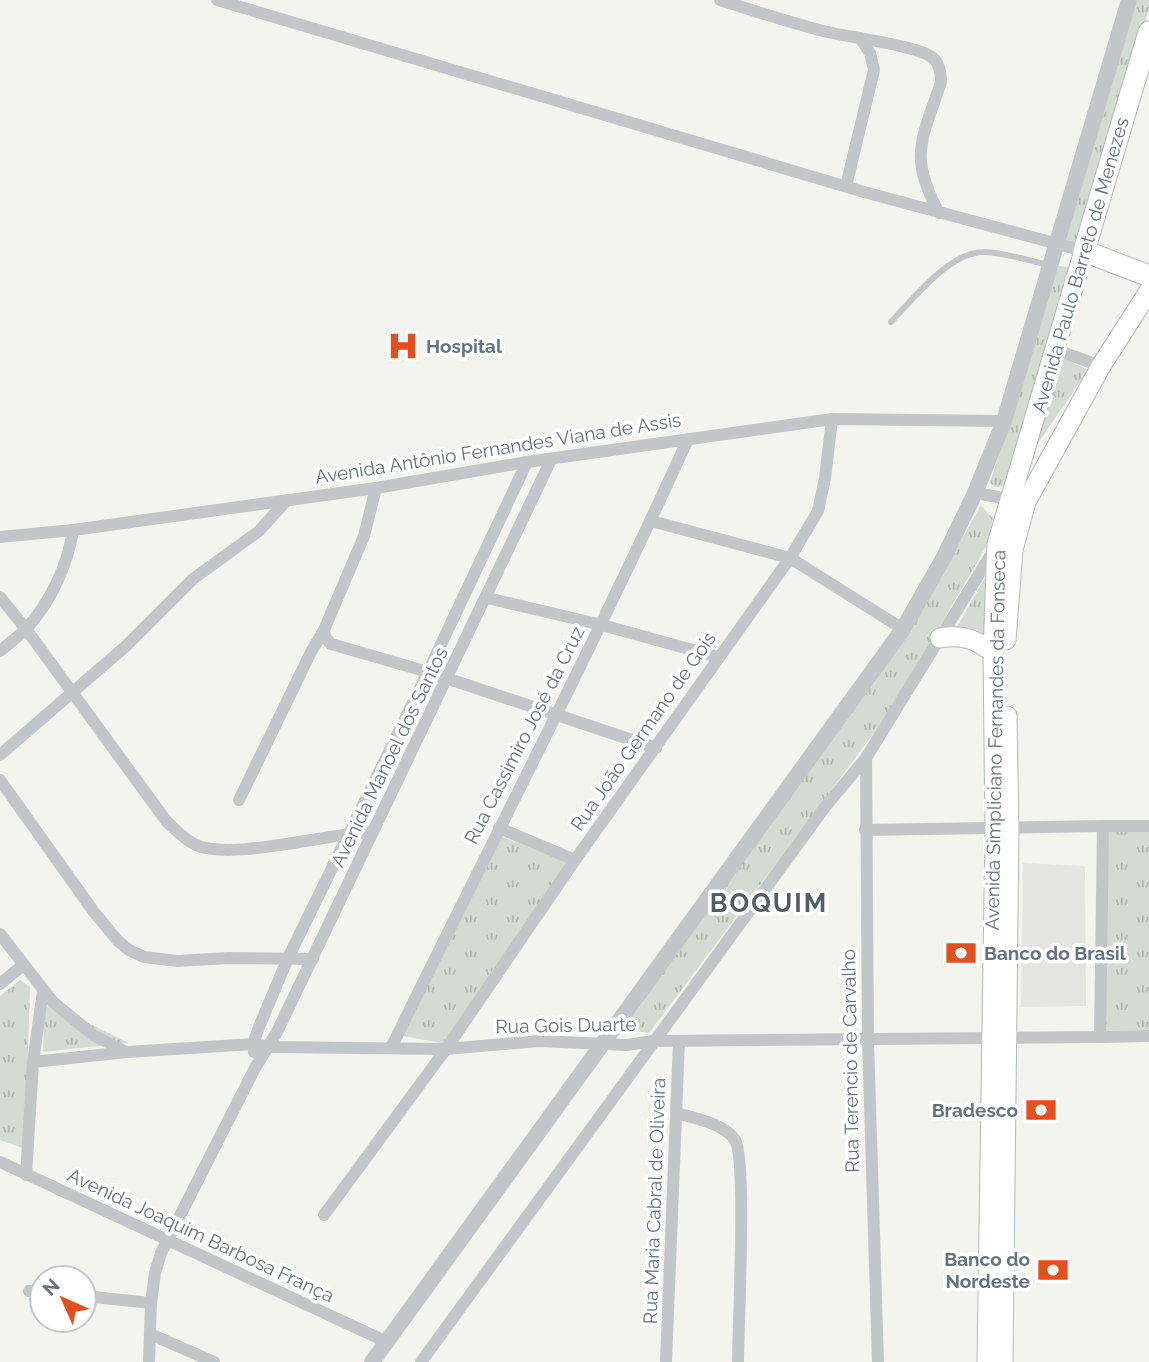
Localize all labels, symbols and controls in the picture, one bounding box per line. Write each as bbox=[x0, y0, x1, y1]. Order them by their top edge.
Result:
street label: Avenida Paulo Barreto de Menezes bbox=[1027, 115, 1133, 415]
hospital icon: Hospital bbox=[386, 329, 420, 363]
place label: Hospital bbox=[426, 335, 503, 357]
street label: Avenida Antônio Fernandes Viana de Assis bbox=[314, 408, 682, 488]
street label: Avenida Simpliciano Fernandes da Fonseca bbox=[981, 549, 1009, 931]
street label: Rua Cassimiro José da Cruz bbox=[459, 623, 589, 847]
street label: Rua João Germano de Gois bbox=[566, 627, 720, 835]
street label: Avenida Manoel dos Santos bbox=[326, 643, 452, 871]
district label: BOQUIM bbox=[710, 888, 828, 918]
bank icon: Banco do Brasil bbox=[944, 936, 978, 970]
place label: Banco do Brasil bbox=[984, 942, 1127, 964]
street label: Rua Terencio de Carvalho bbox=[837, 949, 863, 1173]
street label: Rua Gois Duarte bbox=[495, 1013, 637, 1037]
street label: Rua Maria Cabral de Oliveira bbox=[639, 1077, 669, 1325]
bank icon: Bradesco bbox=[1024, 1093, 1058, 1127]
place label: Bradesco bbox=[932, 1099, 1018, 1121]
street label: Avenida Joaquim Barbosa França bbox=[64, 1163, 338, 1307]
place label: Banco do Nordeste bbox=[944, 1248, 1030, 1292]
bank icon: Banco do Nordeste bbox=[1036, 1253, 1070, 1287]
north arrow bbox=[28, 1264, 98, 1334]
text: N bbox=[38, 1274, 64, 1300]

